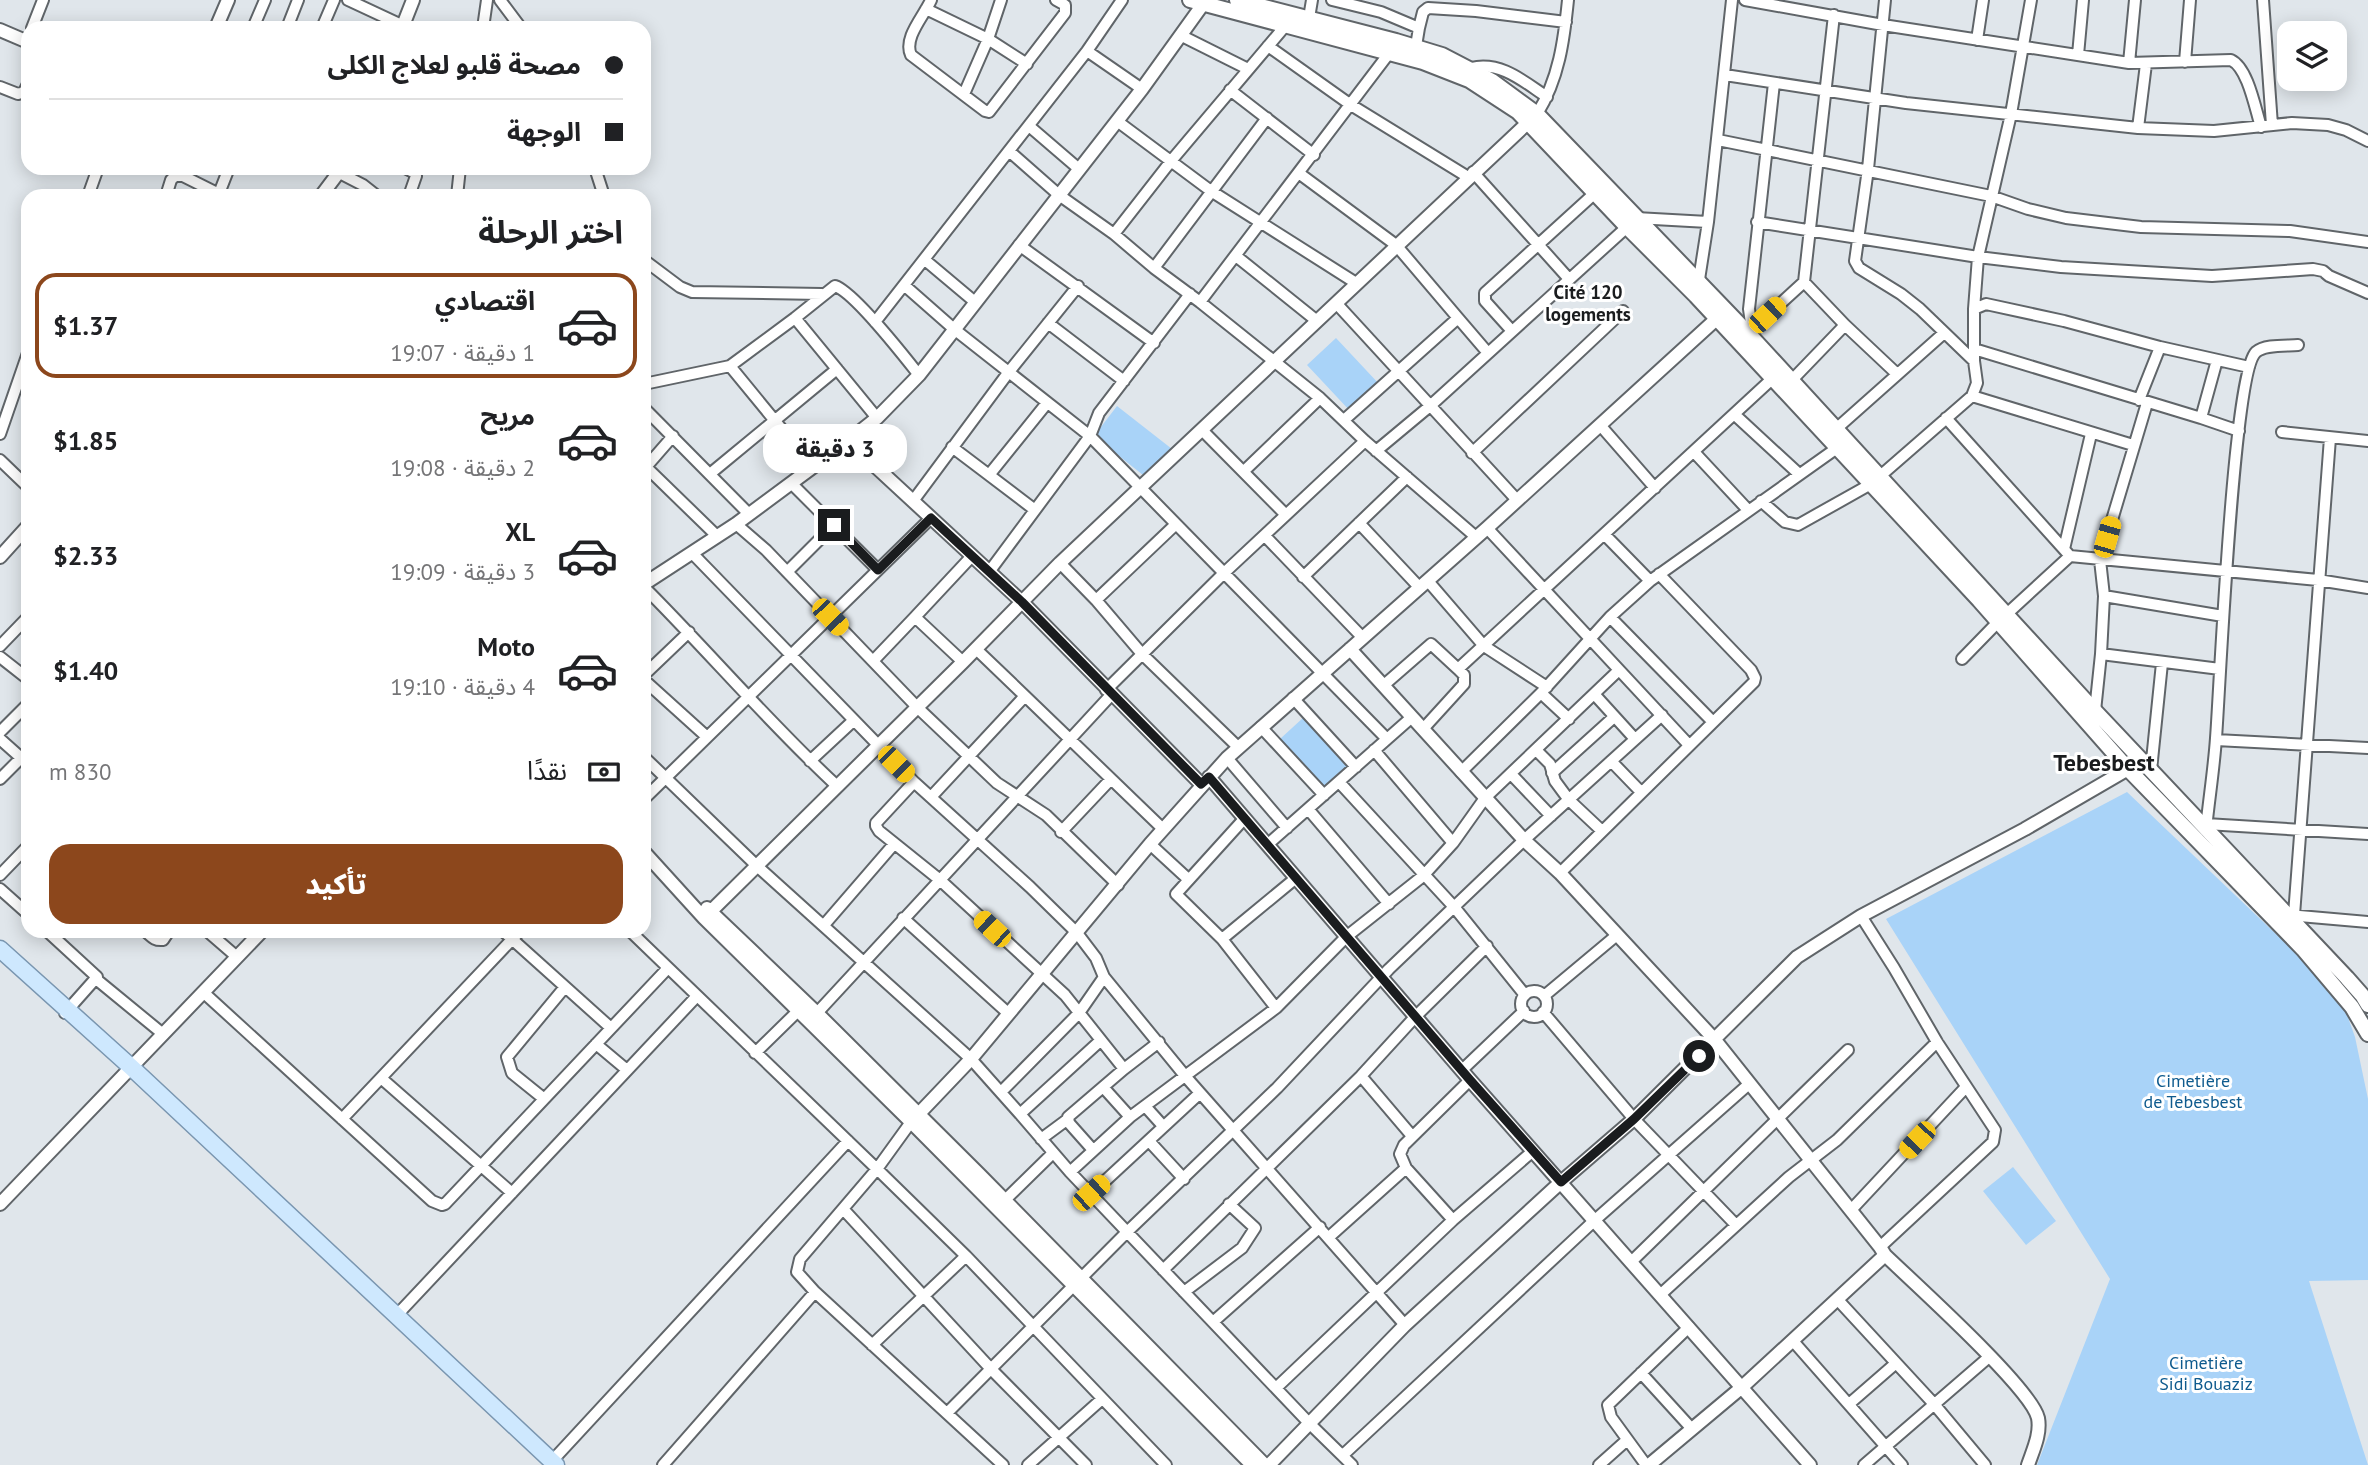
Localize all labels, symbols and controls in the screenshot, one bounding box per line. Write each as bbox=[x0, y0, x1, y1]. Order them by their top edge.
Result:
map controls bbox=[2277, 21, 2347, 91]
button: layers bbox=[2277, 21, 2347, 91]
text: مصحة قلبو لعلاج الكلى bbox=[327, 48, 581, 81]
text: الوجهة bbox=[507, 115, 581, 148]
text: اختر الرحلة bbox=[478, 210, 623, 252]
district label: Cité 120 logements bbox=[1545, 280, 1631, 326]
text: اقتصادي bbox=[435, 284, 535, 317]
car bbox=[1745, 293, 1790, 337]
icon: car bbox=[556, 294, 619, 357]
text: $1.37 bbox=[53, 309, 118, 342]
text: 1 دقيقة · 19:07 bbox=[390, 338, 535, 367]
text: مريح bbox=[480, 399, 535, 432]
icon: car bbox=[556, 409, 619, 472]
text: $1.85 bbox=[53, 424, 118, 457]
callout: 3 دقيقة bbox=[762, 424, 906, 472]
text: 3 دقيقة bbox=[796, 434, 874, 463]
text: 2 دقيقة · 19:08 bbox=[390, 453, 535, 482]
route end bbox=[818, 509, 850, 541]
car bbox=[2092, 514, 2123, 560]
text: XL bbox=[505, 515, 535, 548]
icon: car bbox=[556, 524, 619, 587]
text: $2.33 bbox=[53, 539, 118, 572]
text: 3 دقيقة · 19:09 bbox=[390, 557, 535, 586]
car bbox=[808, 595, 853, 639]
text: Moto bbox=[477, 630, 535, 663]
icon: car bbox=[556, 639, 619, 702]
text: $1.40 bbox=[53, 654, 118, 687]
text: 4 دقيقة · 19:10 bbox=[390, 672, 535, 701]
car bbox=[874, 742, 919, 786]
district label: Tebesbest bbox=[2053, 747, 2155, 778]
icon: cash bbox=[585, 753, 623, 791]
text: نقدًا bbox=[527, 754, 567, 787]
text: 830 m bbox=[49, 757, 111, 786]
button: تأكيد bbox=[49, 844, 623, 924]
car bbox=[970, 907, 1015, 951]
route start bbox=[1683, 1040, 1715, 1072]
park label: Cimetière de Tebesbest bbox=[2144, 1069, 2242, 1113]
car bbox=[1895, 1117, 1940, 1163]
car bbox=[1069, 1171, 1114, 1215]
park label: Cimetière Sidi Bouaziz bbox=[2159, 1351, 2253, 1395]

